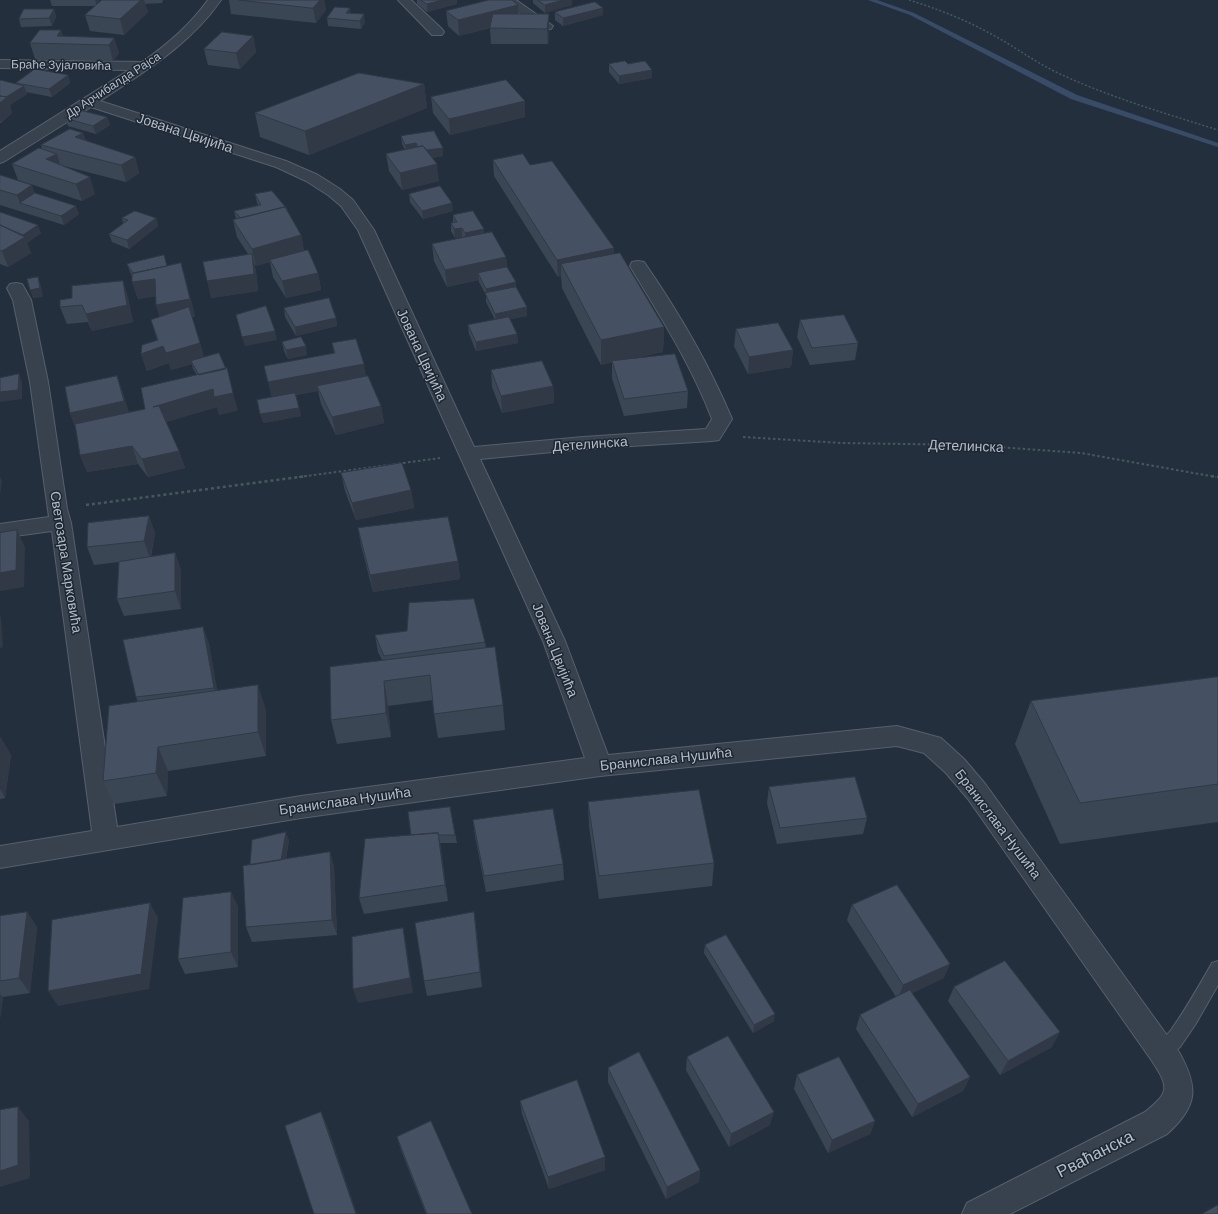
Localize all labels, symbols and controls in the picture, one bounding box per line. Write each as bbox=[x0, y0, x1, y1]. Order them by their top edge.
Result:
street label: Др Арчибалда Рајса bbox=[63, 49, 163, 121]
street label: Браће Зујаловића bbox=[11, 57, 111, 73]
street label: Јована Цвијића bbox=[135, 110, 235, 156]
street label: Јована Цвијића bbox=[393, 306, 451, 404]
street label: Детелинска bbox=[552, 433, 628, 455]
street label: Детелинска bbox=[928, 436, 1004, 456]
street label: Светозара Марковића bbox=[46, 490, 86, 634]
street label: Јована Цвијића bbox=[528, 600, 582, 700]
street label: Бранислава Нушића bbox=[599, 744, 733, 774]
street label: Бранислава Нушића bbox=[951, 766, 1045, 882]
street label: Бранислава Нушића bbox=[278, 783, 412, 819]
street label: Рваћанска bbox=[1053, 1126, 1137, 1182]

